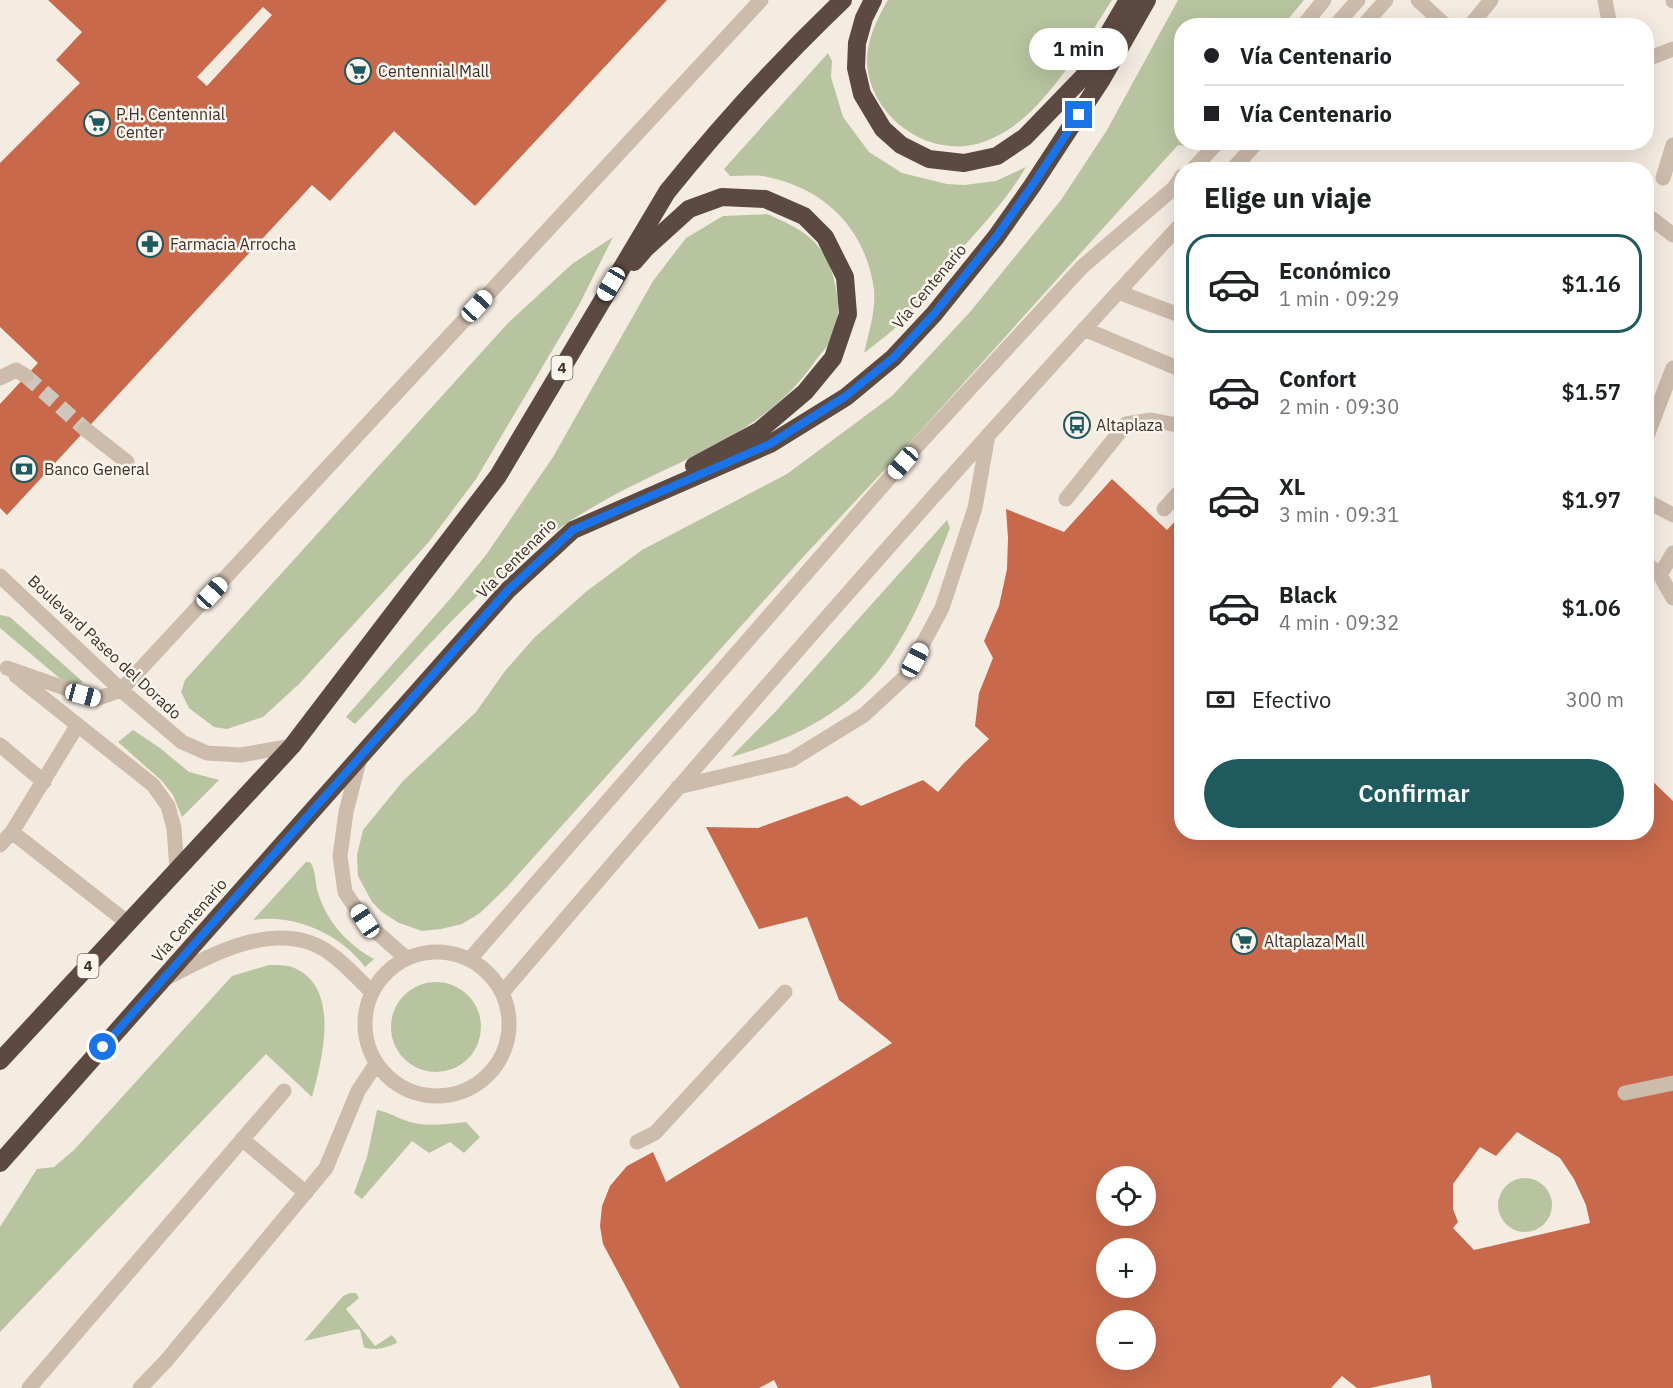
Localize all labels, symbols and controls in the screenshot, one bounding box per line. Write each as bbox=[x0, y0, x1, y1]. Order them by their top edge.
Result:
callout: 1 min bbox=[1030, 28, 1128, 70]
text: 1 min bbox=[1053, 35, 1104, 62]
text: Vía Centenario bbox=[1240, 41, 1392, 70]
supermarket icon: Centennial Mall bbox=[343, 56, 373, 86]
place label: Centennial Mall bbox=[378, 61, 489, 81]
text: Vía Centenario bbox=[1240, 99, 1392, 128]
route end bbox=[1065, 101, 1092, 128]
place label: P.H. Centennial Center bbox=[116, 104, 225, 142]
supermarket icon: P.H. Centennial Center bbox=[82, 108, 112, 138]
text: Elige un viaje bbox=[1204, 180, 1372, 215]
pharmacy icon: Farmacia Arrocha bbox=[135, 229, 165, 259]
place label: Farmacia Arrocha bbox=[170, 234, 297, 254]
street label: Vía Centenario bbox=[888, 239, 970, 333]
text: Económico bbox=[1279, 256, 1391, 285]
icon: car bbox=[1207, 257, 1261, 311]
car bbox=[594, 264, 628, 304]
text: $1.16 bbox=[1562, 269, 1621, 298]
text: 1 min · 09:29 bbox=[1279, 285, 1399, 312]
car bbox=[458, 287, 496, 325]
road number: 4 bbox=[552, 356, 572, 380]
text: Confort bbox=[1279, 364, 1357, 393]
icon: car bbox=[1207, 365, 1261, 419]
text: $1.57 bbox=[1562, 377, 1621, 406]
text: 2 min · 09:30 bbox=[1279, 393, 1399, 420]
bus stop icon: Altaplaza bbox=[1062, 410, 1092, 440]
place label: Altaplaza bbox=[1096, 415, 1163, 435]
car bbox=[884, 444, 922, 482]
bank icon: Banco General bbox=[9, 454, 39, 484]
place label: Banco General bbox=[44, 459, 149, 479]
text: XL bbox=[1279, 472, 1305, 501]
icon: car bbox=[1207, 473, 1261, 527]
text: $1.97 bbox=[1562, 485, 1621, 514]
text: 3 min · 09:31 bbox=[1279, 501, 1399, 528]
street label: Vía Centenario bbox=[472, 514, 560, 602]
street label: Boulevard Paseo del Dorado bbox=[24, 571, 186, 723]
car bbox=[193, 574, 231, 612]
text: Black bbox=[1279, 580, 1337, 609]
icon: car bbox=[1207, 581, 1261, 635]
text: $1.06 bbox=[1562, 593, 1621, 622]
text: 4 min · 09:32 bbox=[1279, 609, 1399, 636]
car bbox=[899, 640, 931, 680]
car bbox=[63, 682, 103, 708]
icon: cash bbox=[1204, 683, 1237, 716]
text: Efectivo bbox=[1252, 685, 1331, 714]
text: 300 m bbox=[1566, 686, 1624, 713]
button: Confirmar bbox=[1204, 759, 1624, 828]
street label: Vía Centenario bbox=[147, 874, 231, 966]
car bbox=[347, 901, 383, 941]
supermarket icon: Altaplaza Mall bbox=[1229, 926, 1259, 956]
place label: Altaplaza Mall bbox=[1264, 931, 1365, 951]
road number: 4 bbox=[78, 954, 98, 978]
route start bbox=[89, 1033, 116, 1060]
map controls bbox=[1096, 1166, 1156, 1370]
button: locate bbox=[1096, 1166, 1156, 1226]
button: + bbox=[1096, 1238, 1156, 1298]
button: − bbox=[1096, 1310, 1156, 1370]

